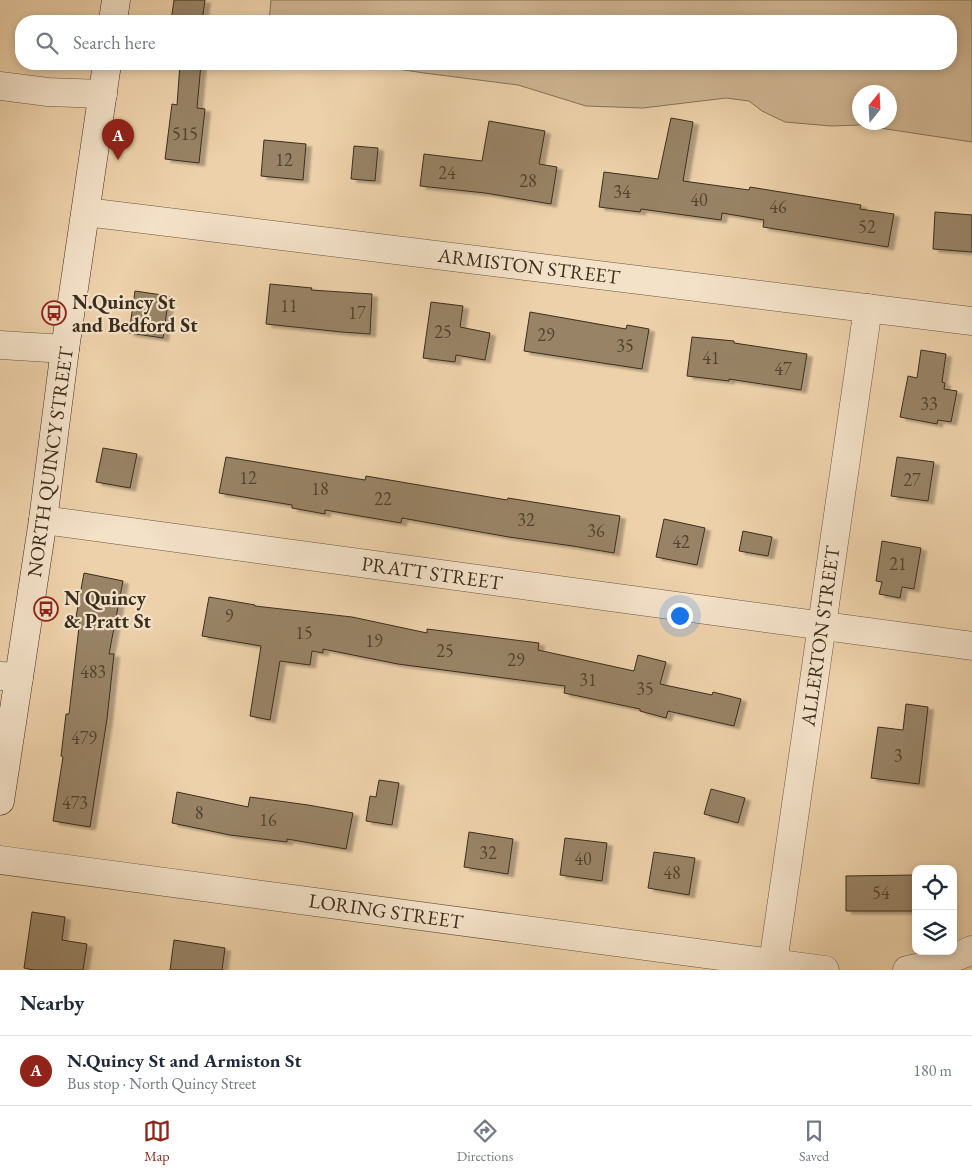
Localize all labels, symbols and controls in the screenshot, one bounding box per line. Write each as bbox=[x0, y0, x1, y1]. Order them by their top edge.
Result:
search box bbox=[15, 15, 957, 70]
icon: search bbox=[33, 29, 61, 57]
text: Search here bbox=[73, 30, 155, 55]
north arrow bbox=[852, 85, 897, 130]
pin: A bbox=[102, 119, 134, 160]
house number: 515 bbox=[172, 122, 198, 145]
house number: 12 bbox=[275, 148, 293, 171]
house number: 24 bbox=[438, 161, 456, 184]
house number: 28 bbox=[519, 169, 537, 192]
house number: 34 bbox=[613, 180, 631, 203]
house number: 40 bbox=[690, 188, 708, 211]
house number: 46 bbox=[769, 195, 787, 218]
house number: 52 bbox=[858, 215, 876, 238]
street label: ARMISTON STREET bbox=[435, 242, 622, 290]
place label: N.Quincy St and Bedford St bbox=[72, 289, 198, 338]
house number: 11 bbox=[280, 294, 298, 317]
bus stop icon: N.Quincy St and Bedford St bbox=[41, 300, 67, 326]
house number: 17 bbox=[348, 301, 366, 324]
house number: 25 bbox=[434, 320, 452, 343]
house number: 29 bbox=[537, 323, 555, 346]
house number: 35 bbox=[616, 334, 634, 357]
street label: NORTH QUINCY STREET bbox=[21, 345, 79, 579]
house number: 41 bbox=[702, 346, 720, 369]
house number: 47 bbox=[774, 357, 792, 380]
house number: 33 bbox=[920, 392, 938, 415]
house number: 12 bbox=[239, 466, 257, 489]
house number: 27 bbox=[903, 468, 921, 491]
house number: 18 bbox=[311, 477, 329, 500]
house number: 22 bbox=[374, 487, 392, 510]
house number: 32 bbox=[517, 508, 535, 531]
house number: 36 bbox=[587, 519, 605, 542]
house number: 42 bbox=[672, 530, 690, 553]
street label: ALLERTON STREET bbox=[794, 544, 846, 729]
street label: PRATT STREET bbox=[360, 550, 505, 596]
house number: 21 bbox=[889, 552, 907, 575]
place label: N Quincy & Pratt St bbox=[64, 585, 152, 634]
bus stop icon: N Quincy & Pratt St bbox=[33, 596, 59, 622]
your location bbox=[667, 603, 693, 629]
house number: 9 bbox=[225, 604, 234, 627]
house number: 15 bbox=[295, 621, 313, 644]
house number: 19 bbox=[365, 629, 383, 652]
house number: 25 bbox=[436, 639, 454, 662]
house number: 29 bbox=[507, 648, 525, 671]
house number: 483 bbox=[80, 660, 106, 683]
house number: 31 bbox=[579, 668, 597, 691]
house number: 35 bbox=[636, 677, 654, 700]
house number: 479 bbox=[71, 726, 97, 749]
house number: 3 bbox=[894, 744, 902, 767]
house number: 473 bbox=[62, 791, 88, 814]
house number: 8 bbox=[195, 801, 203, 824]
house number: 16 bbox=[259, 808, 277, 831]
house number: 32 bbox=[479, 841, 497, 864]
house number: 40 bbox=[574, 847, 592, 870]
house number: 48 bbox=[663, 861, 681, 884]
map controls bbox=[912, 865, 957, 955]
button: locate bbox=[912, 865, 957, 910]
house number: 54 bbox=[872, 881, 890, 904]
street label: LORING STREET bbox=[307, 887, 465, 935]
button: layers bbox=[912, 910, 957, 955]
text: Nearby bbox=[20, 989, 84, 1016]
text: N.Quincy St and Armiston St bbox=[67, 1048, 302, 1073]
text: A bbox=[30, 1060, 42, 1081]
text: 180 m bbox=[913, 1060, 952, 1081]
text: Bus stop · North Quincy Street bbox=[67, 1073, 256, 1094]
tab: Map bbox=[143, 1117, 171, 1165]
tab: Directions bbox=[457, 1117, 513, 1165]
tab: Saved bbox=[799, 1117, 829, 1165]

